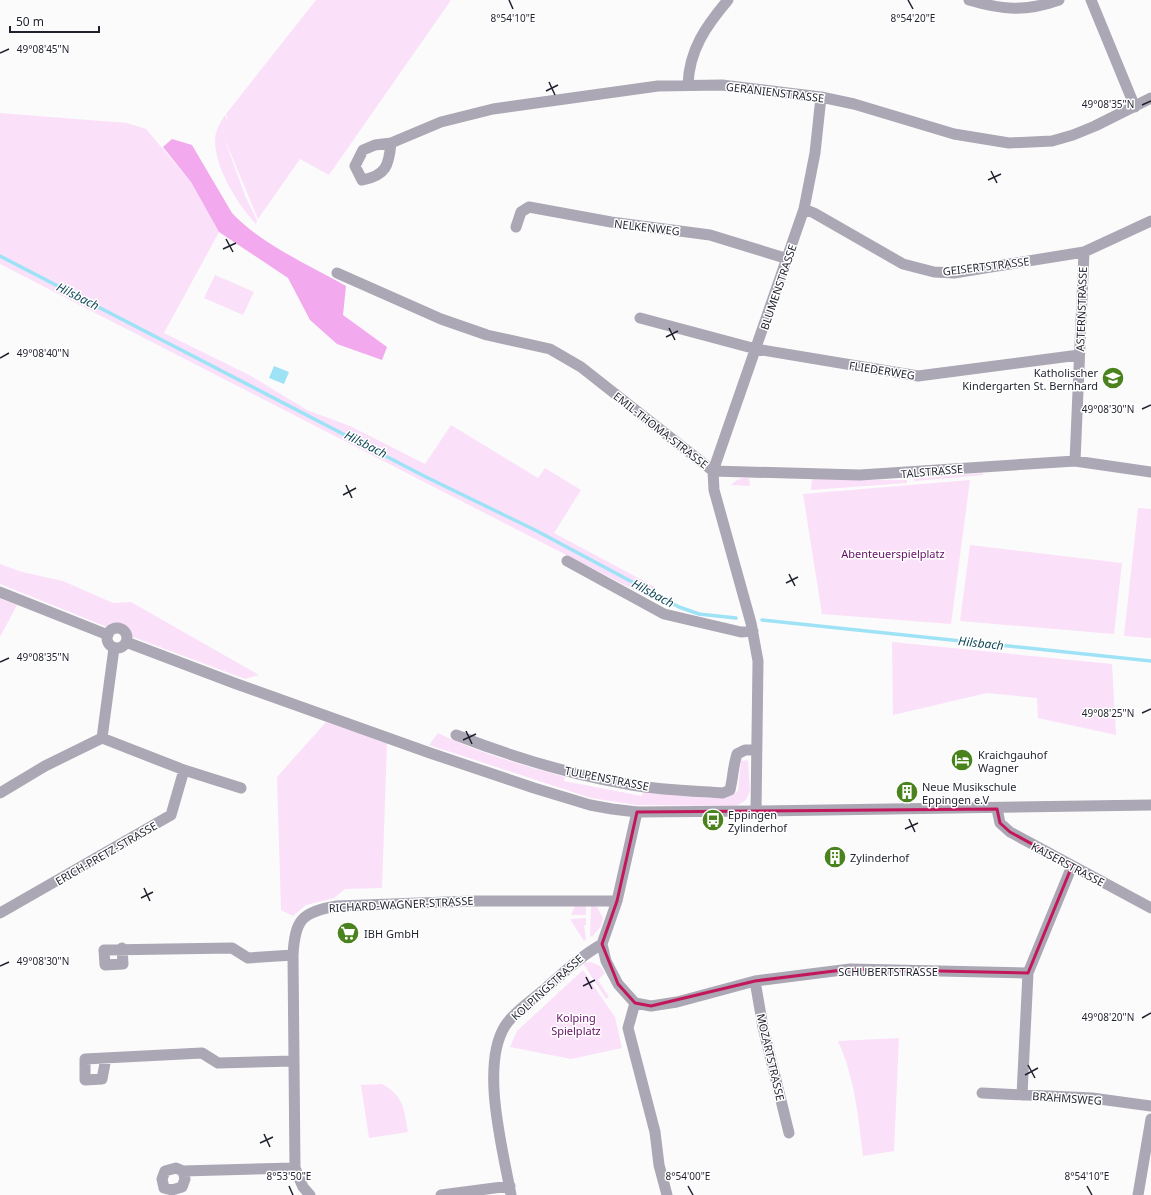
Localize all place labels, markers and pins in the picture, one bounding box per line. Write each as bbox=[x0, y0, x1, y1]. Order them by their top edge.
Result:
place label: Katholischer Kindergarten St. Bernhard bbox=[962, 365, 1098, 393]
school or university icon: Katholischer Kindergarten St. Bernhard bbox=[1100, 365, 1126, 391]
hotel icon: Kraichgauhof Wagner bbox=[949, 747, 975, 773]
place label: Kraichgauhof Wagner bbox=[978, 747, 1048, 775]
building icon: Neue Musikschule Eppingen e.V bbox=[894, 779, 920, 805]
place label: Neue Musikschule Eppingen e.V bbox=[922, 779, 1016, 807]
bus stop icon: Eppingen Zylinderhof bbox=[700, 807, 726, 833]
place label: Eppingen Zylinderhof bbox=[728, 807, 788, 835]
building icon: Zylinderhof bbox=[822, 844, 848, 870]
place label: Zylinderhof bbox=[850, 850, 910, 865]
supermarket icon: IBH GmbH bbox=[335, 920, 361, 946]
place label: IBH GmbH bbox=[364, 926, 419, 941]

